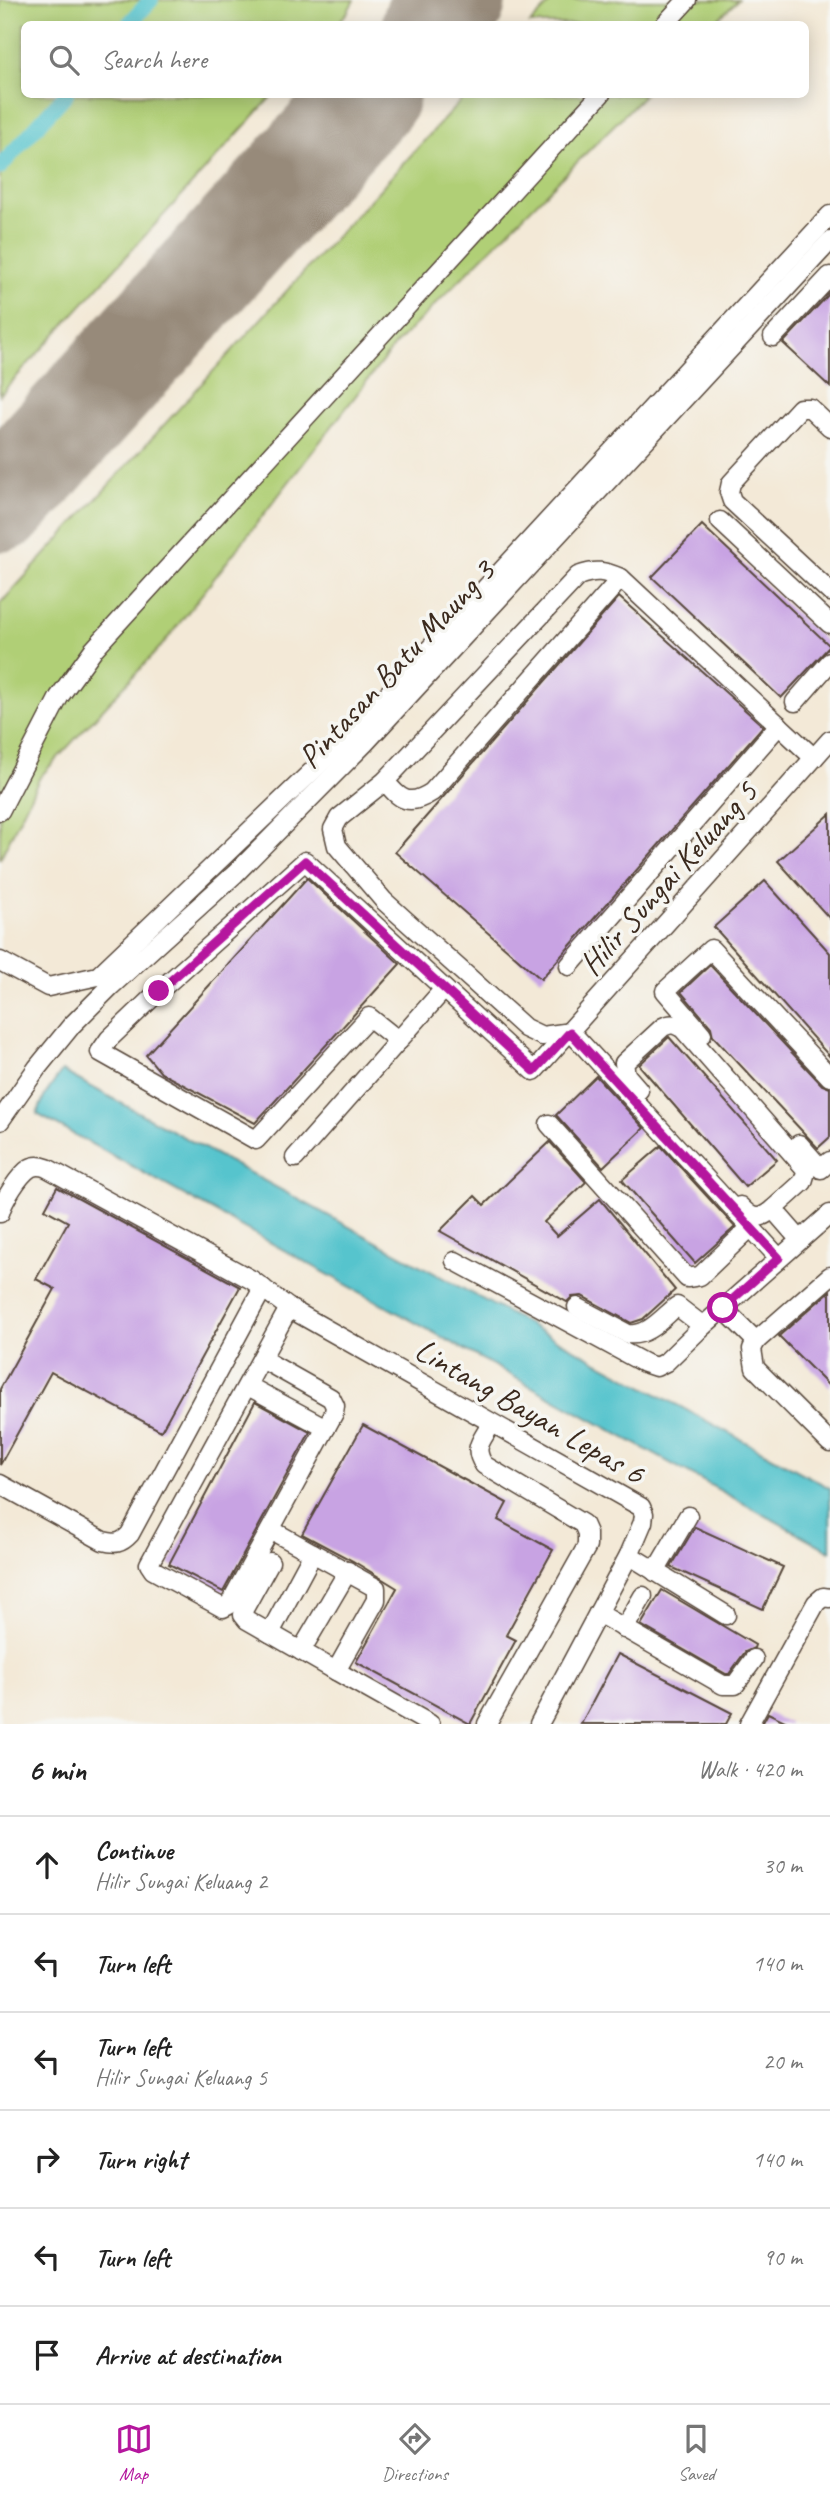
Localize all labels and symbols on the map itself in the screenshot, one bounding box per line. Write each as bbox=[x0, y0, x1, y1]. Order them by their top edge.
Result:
street label: Pintasan Batu Maung 3 bbox=[289, 549, 505, 777]
street label: Hilir Sungai Keluang 5 bbox=[570, 771, 768, 984]
route end bbox=[143, 975, 174, 1006]
route start bbox=[707, 1292, 738, 1323]
street label: Lintang Bayan Lepas 6 bbox=[408, 1328, 653, 1494]

